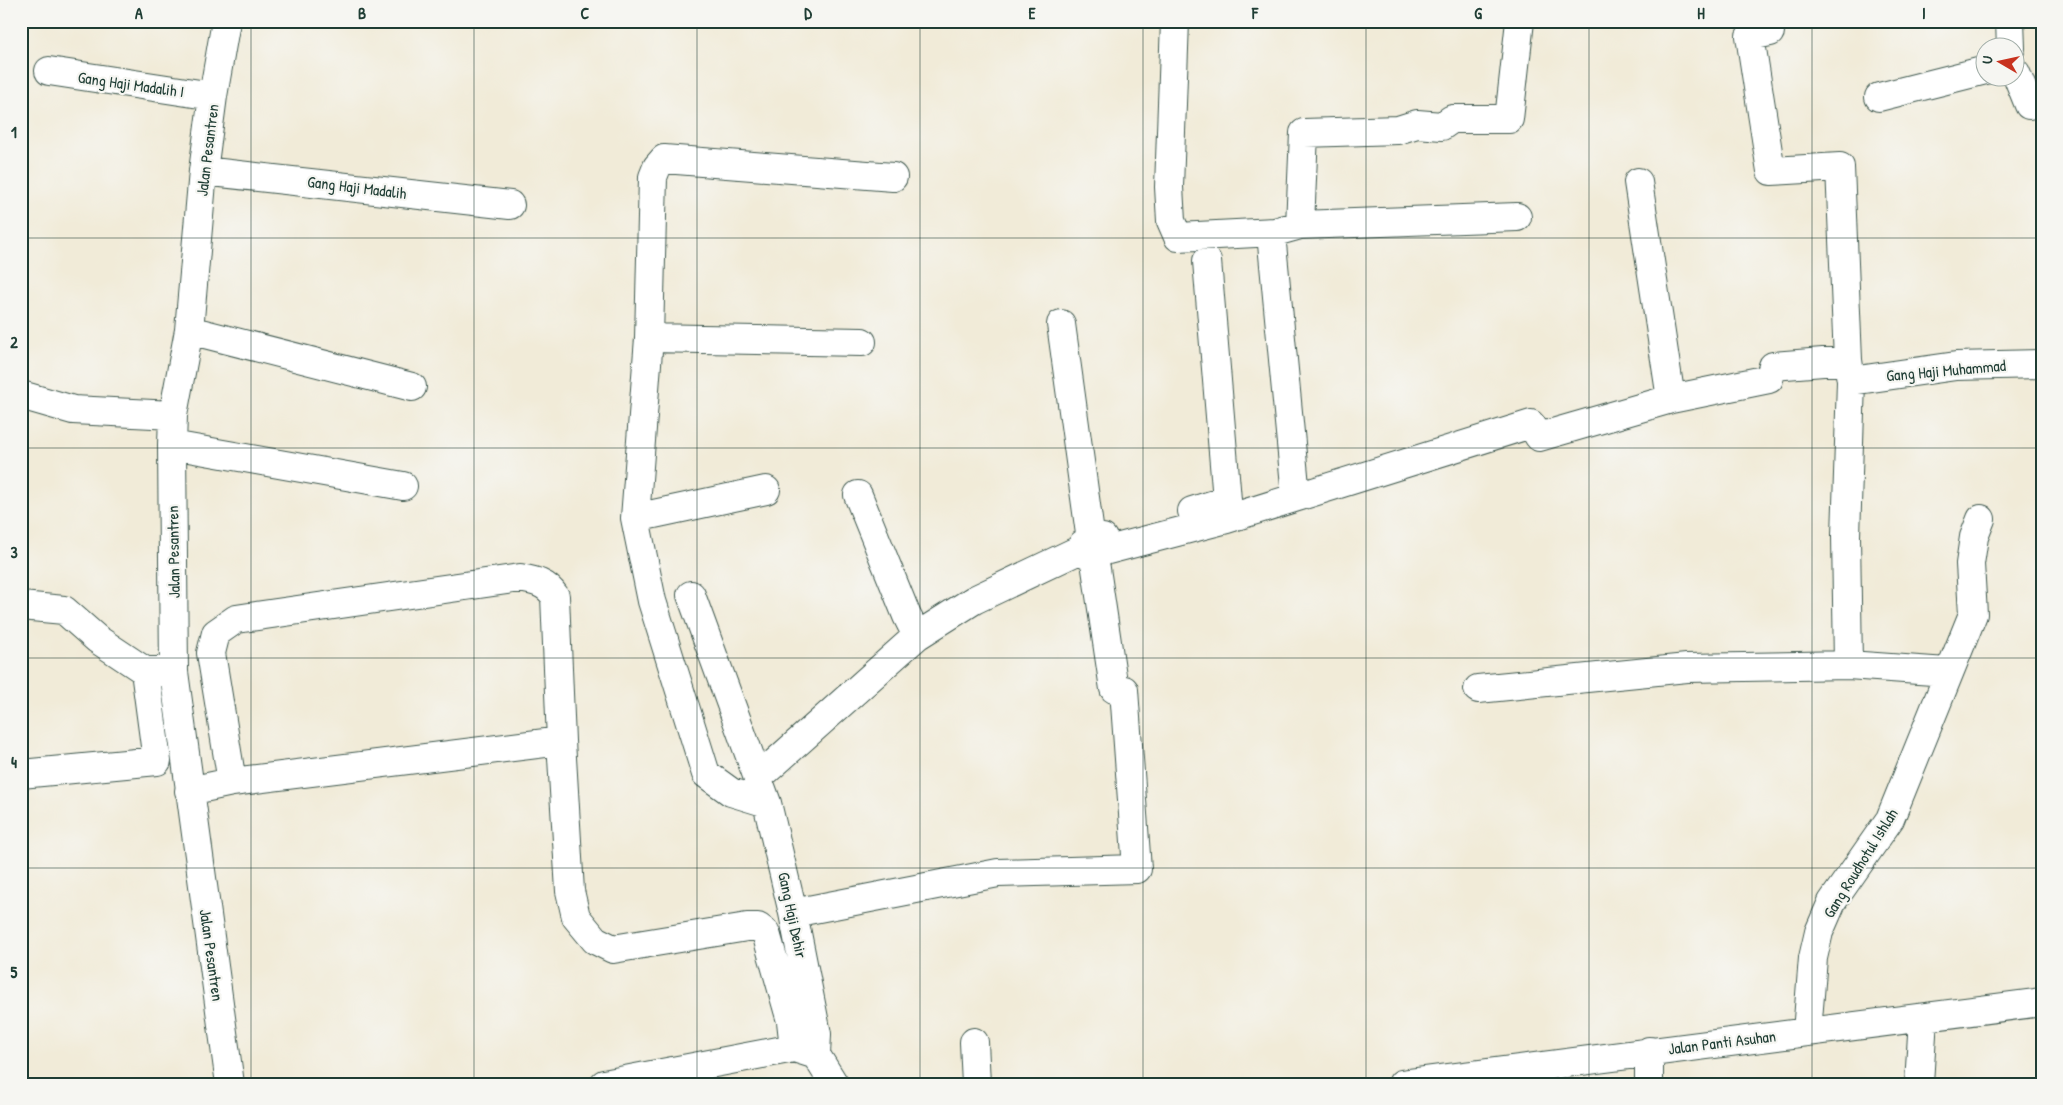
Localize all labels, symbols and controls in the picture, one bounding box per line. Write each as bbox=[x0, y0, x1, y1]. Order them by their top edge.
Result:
text: A bbox=[135, 2, 143, 24]
text: B bbox=[358, 2, 366, 24]
text: C bbox=[581, 2, 590, 24]
text: D bbox=[804, 2, 812, 24]
text: E bbox=[1028, 2, 1036, 24]
text: F bbox=[1251, 2, 1259, 24]
text: G bbox=[1474, 2, 1482, 24]
text: H bbox=[1697, 2, 1705, 24]
text: I bbox=[1922, 2, 1926, 24]
north arrow bbox=[1976, 38, 2026, 88]
text: U bbox=[1977, 54, 1997, 65]
street label: Gang Haji Madalih I bbox=[76, 66, 186, 102]
street label: Jalan Pesantren bbox=[190, 103, 224, 197]
text: 1 bbox=[11, 121, 17, 143]
street label: Gang Haji Madalih bbox=[306, 170, 408, 204]
text: 2 bbox=[10, 331, 18, 353]
street label: Gang Haji Muhammad bbox=[1885, 354, 2007, 386]
street label: Jalan Pesantren bbox=[161, 506, 185, 598]
text: 3 bbox=[10, 541, 18, 563]
text: 4 bbox=[11, 751, 17, 773]
street label: Gang Roudhotul Ishlah bbox=[1817, 804, 1903, 922]
street label: Gang Haji Dehir bbox=[773, 870, 813, 960]
street label: Jalan Pesantren bbox=[195, 908, 229, 1002]
text: 5 bbox=[11, 961, 18, 983]
street label: Jalan Panti Asuhan bbox=[1667, 1024, 1777, 1060]

